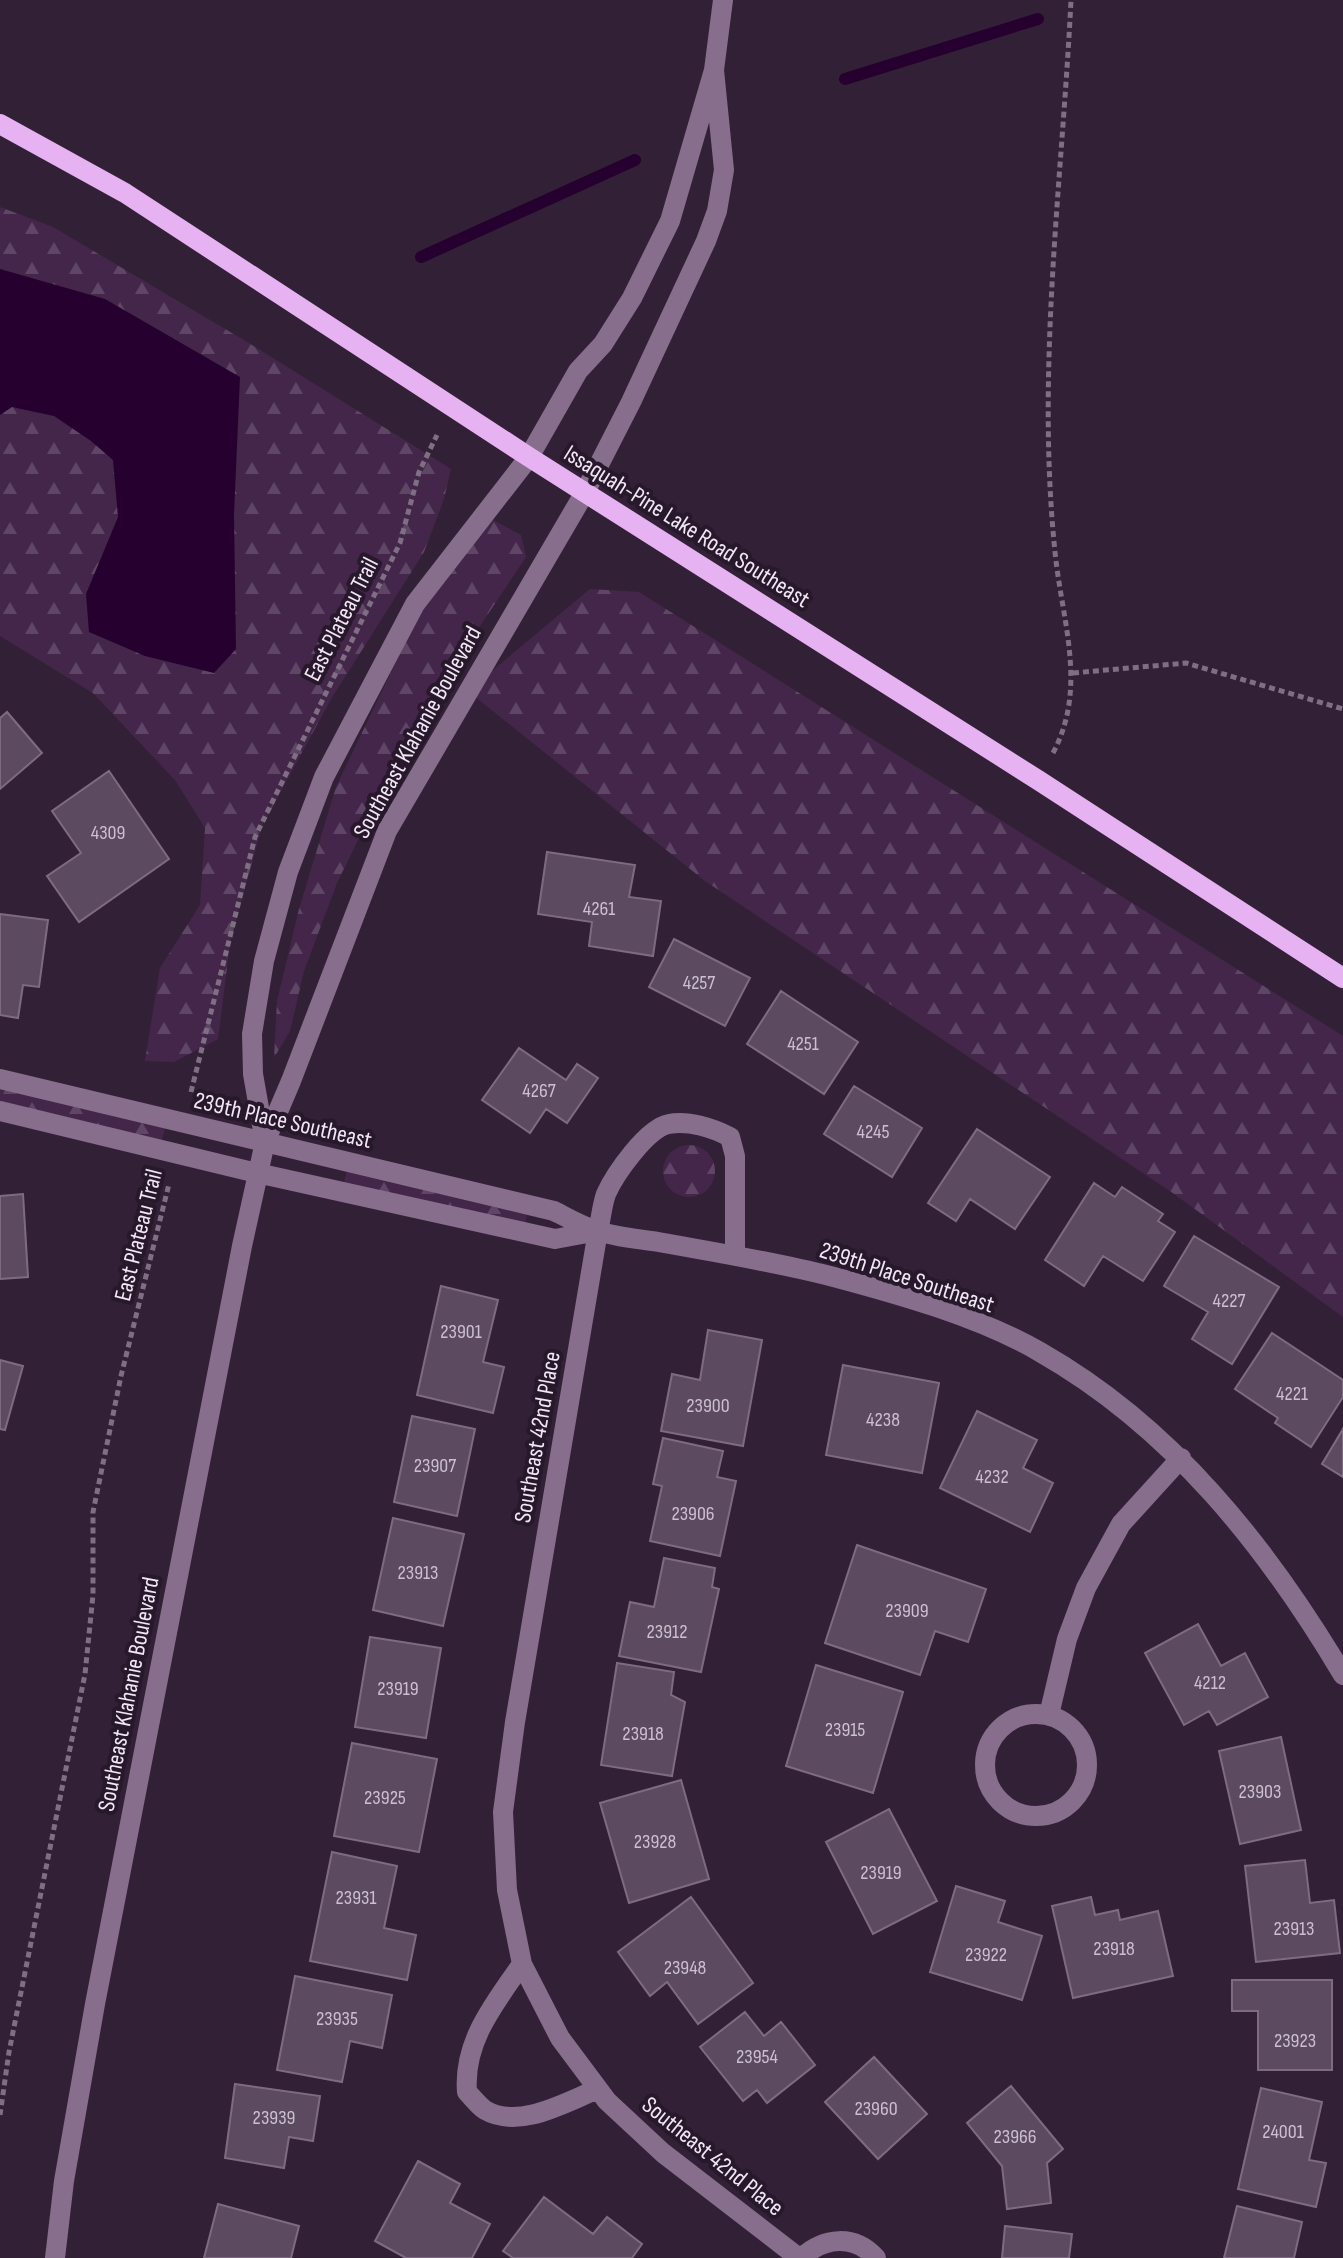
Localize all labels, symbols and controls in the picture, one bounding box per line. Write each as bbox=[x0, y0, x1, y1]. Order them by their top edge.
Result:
street label: Issaquah-Pine Lake Road Southeast bbox=[558, 439, 815, 614]
street label: East Plateau Trail bbox=[298, 553, 385, 686]
street label: Southeast Klahanie Boulevard bbox=[347, 621, 488, 843]
house number: 4309 bbox=[91, 821, 125, 845]
house number: 4261 bbox=[583, 897, 615, 921]
house number: 4257 bbox=[683, 971, 715, 995]
house number: 4251 bbox=[787, 1032, 819, 1056]
house number: 4267 bbox=[522, 1079, 556, 1103]
street label: 239th Place Southeast bbox=[191, 1086, 375, 1155]
house number: 4245 bbox=[856, 1120, 890, 1144]
street label: East Plateau Trail bbox=[108, 1166, 169, 1304]
street label: 239th Place Southeast bbox=[816, 1236, 998, 1319]
house number: 4227 bbox=[1213, 1289, 1245, 1313]
house number: 23901 bbox=[440, 1320, 482, 1344]
street label: Southeast 42nd Place bbox=[508, 1349, 567, 1525]
house number: 4221 bbox=[1276, 1382, 1308, 1406]
house number: 23900 bbox=[686, 1394, 730, 1418]
house number: 4238 bbox=[866, 1408, 900, 1432]
house number: 23907 bbox=[414, 1454, 456, 1478]
house number: 4232 bbox=[975, 1465, 1009, 1489]
house number: 23906 bbox=[671, 1502, 715, 1526]
house number: 23913 bbox=[398, 1561, 438, 1585]
street label: Southeast Klahanie Boulevard bbox=[92, 1574, 165, 1814]
house number: 23909 bbox=[885, 1599, 929, 1623]
house number: 23912 bbox=[647, 1620, 687, 1644]
house number: 4212 bbox=[1194, 1671, 1226, 1695]
house number: 23919 bbox=[377, 1677, 419, 1701]
house number: 23915 bbox=[825, 1718, 865, 1742]
house number: 23918 bbox=[622, 1722, 664, 1746]
house number: 23903 bbox=[1239, 1780, 1281, 1804]
house number: 23925 bbox=[364, 1786, 406, 1810]
house number: 23928 bbox=[634, 1830, 676, 1854]
house number: 23919 bbox=[860, 1861, 902, 1885]
house number: 23931 bbox=[336, 1886, 376, 1910]
house number: 23913 bbox=[1274, 1917, 1314, 1941]
house number: 23918 bbox=[1093, 1937, 1135, 1961]
house number: 23922 bbox=[965, 1943, 1007, 1967]
house number: 23948 bbox=[664, 1956, 706, 1980]
house number: 23935 bbox=[316, 2007, 358, 2031]
house number: 23923 bbox=[1274, 2029, 1316, 2053]
house number: 23954 bbox=[736, 2045, 778, 2069]
street label: Southeast 42nd Place bbox=[636, 2090, 789, 2222]
house number: 23960 bbox=[854, 2097, 898, 2121]
house number: 23939 bbox=[253, 2106, 295, 2130]
house number: 24001 bbox=[1262, 2120, 1304, 2144]
house number: 23966 bbox=[993, 2125, 1037, 2149]

